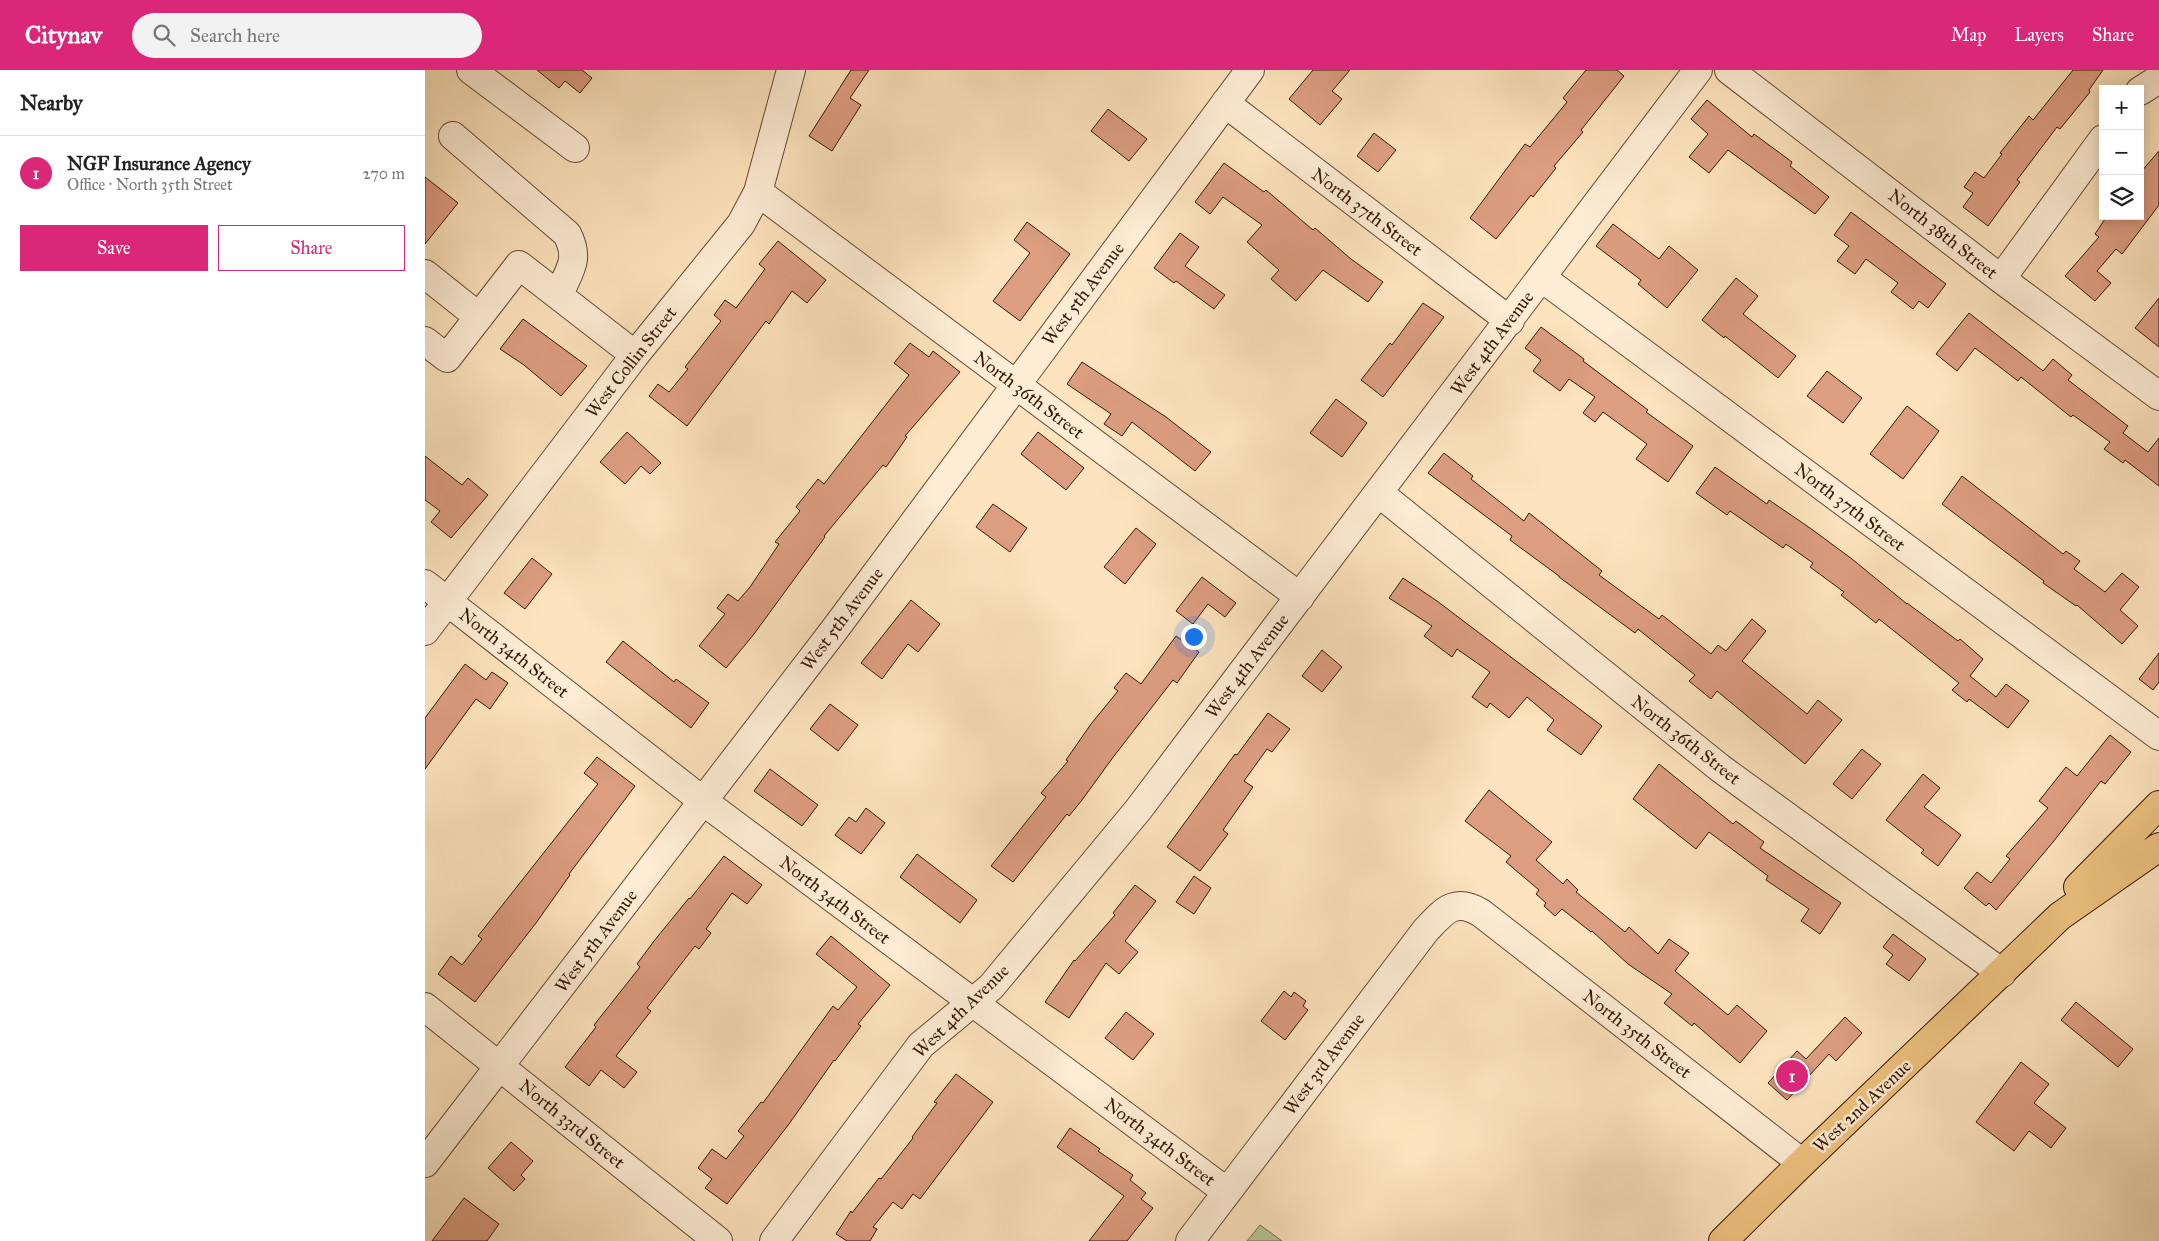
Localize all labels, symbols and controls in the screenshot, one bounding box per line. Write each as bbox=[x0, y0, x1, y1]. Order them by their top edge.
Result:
search box bbox=[132, 13, 482, 58]
text: Citynav bbox=[25, 20, 102, 50]
icon: search bbox=[150, 21, 178, 49]
text: Search here bbox=[190, 24, 280, 47]
text: Map bbox=[1951, 24, 1986, 46]
text: Layers bbox=[2014, 24, 2064, 46]
text: Share bbox=[2092, 24, 2134, 46]
map controls bbox=[2099, 85, 2144, 220]
button: + bbox=[2099, 85, 2144, 130]
text: Nearby bbox=[20, 90, 83, 116]
button: − bbox=[2099, 130, 2144, 175]
text: NGF Insurance Agency bbox=[67, 152, 251, 175]
street label: North 37th Street bbox=[1307, 163, 1427, 261]
text: 1 bbox=[33, 164, 39, 183]
text: 270 m bbox=[363, 164, 405, 183]
text: Office · North 35th Street bbox=[67, 175, 233, 194]
button: layers bbox=[2099, 175, 2144, 220]
street label: North 38th Street bbox=[1884, 184, 2003, 284]
button: Save bbox=[20, 225, 208, 271]
button: Share bbox=[218, 225, 405, 271]
street label: West 5th Avenue bbox=[1037, 238, 1129, 350]
street label: West 4th Avenue bbox=[1446, 286, 1538, 400]
street label: West Collin Street bbox=[581, 302, 682, 422]
street label: North 36th Street bbox=[969, 346, 1089, 444]
street label: North 37th Street bbox=[1790, 458, 1910, 556]
street label: West 5th Avenue bbox=[796, 563, 888, 675]
street label: North 34th Street bbox=[455, 603, 574, 703]
street label: West 4th Avenue bbox=[1201, 609, 1293, 723]
your location bbox=[1181, 624, 1207, 650]
street label: North 36th Street bbox=[1627, 691, 1745, 790]
street label: North 34th Street bbox=[775, 851, 895, 949]
street label: West 5th Avenue bbox=[550, 885, 642, 997]
street label: West 4th Avenue bbox=[908, 960, 1014, 1062]
street label: North 35th Street bbox=[1578, 985, 1696, 1084]
street label: West 3rd Avenue bbox=[1279, 1009, 1369, 1119]
street label: West 2nd Avenue bbox=[1808, 1055, 1916, 1157]
pin: 1 bbox=[1776, 1057, 1808, 1095]
street label: North 33rd Street bbox=[515, 1075, 630, 1174]
street label: North 34th Street bbox=[1100, 1093, 1220, 1191]

